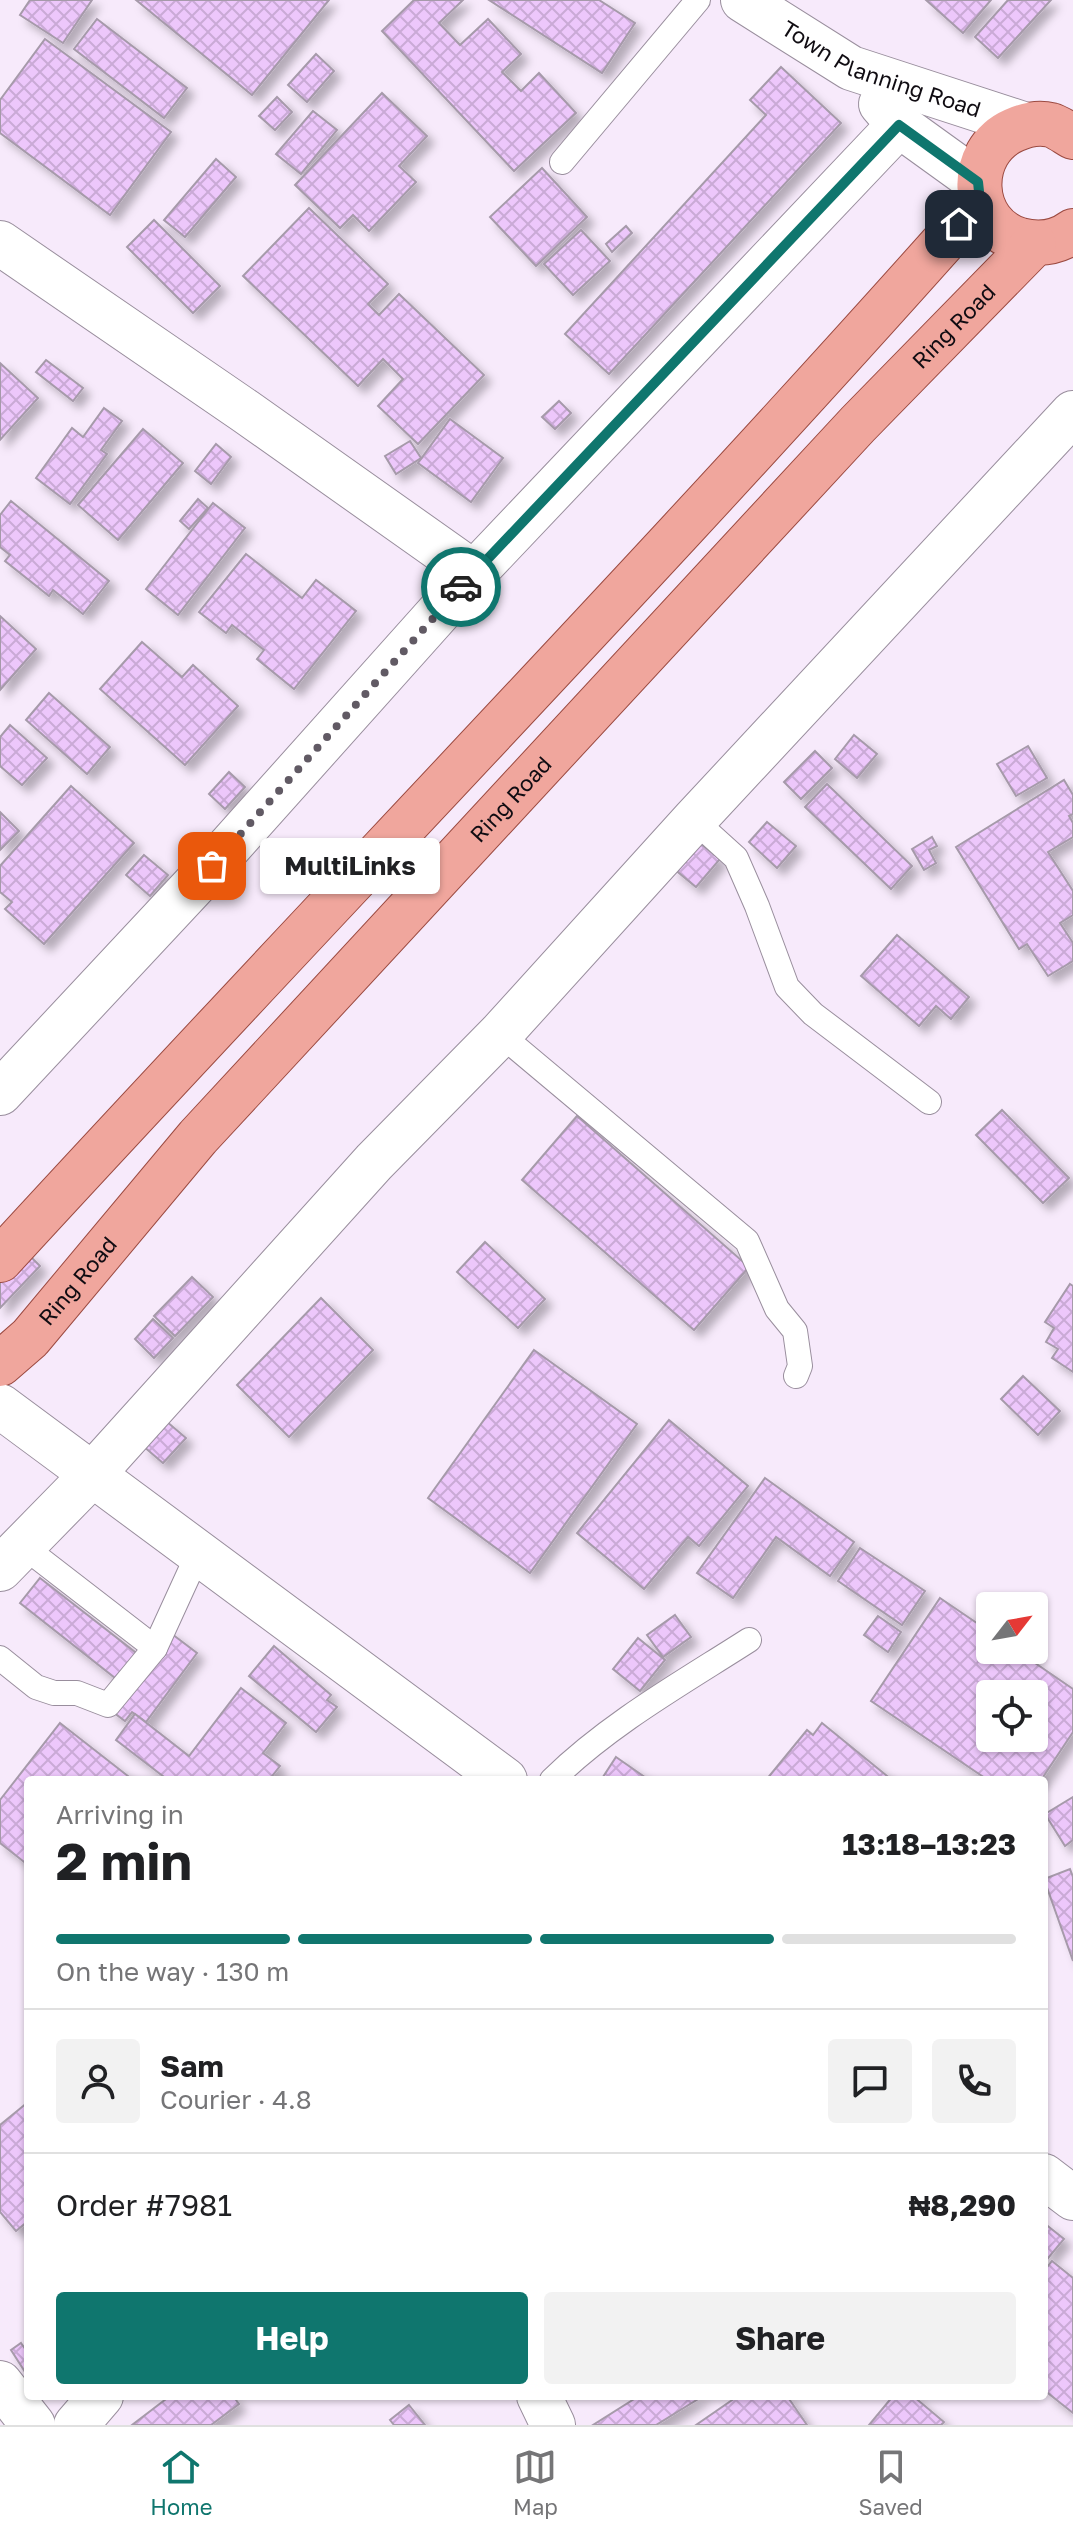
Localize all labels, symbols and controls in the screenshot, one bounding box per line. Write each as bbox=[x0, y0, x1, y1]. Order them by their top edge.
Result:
street label: Town Planning Road bbox=[777, 14, 984, 122]
pin bbox=[925, 190, 993, 258]
icon: home bbox=[937, 202, 981, 246]
street label: Ring Road bbox=[906, 278, 1000, 374]
courier bbox=[421, 547, 501, 627]
icon: car bbox=[439, 565, 483, 609]
street label: Ring Road bbox=[464, 750, 557, 847]
pin bbox=[178, 832, 246, 900]
callout: MultiLinks bbox=[260, 838, 440, 894]
icon: bag bbox=[190, 844, 234, 888]
text: MultiLinks bbox=[284, 850, 416, 881]
street label: Ring Road bbox=[32, 1231, 122, 1331]
north arrow bbox=[976, 1592, 1048, 1664]
map controls bbox=[976, 1592, 1048, 1752]
button: locate bbox=[976, 1680, 1048, 1752]
text: Arriving in bbox=[56, 1799, 184, 1830]
text: 13:18–13:23 bbox=[842, 1826, 1016, 1862]
text: 2 min bbox=[56, 1829, 192, 1891]
text: On the way · 130 m bbox=[56, 1956, 289, 1987]
button: person bbox=[56, 2039, 140, 2123]
button: chat bbox=[828, 2039, 912, 2123]
button: phone bbox=[932, 2039, 1016, 2123]
text: Sam bbox=[160, 2048, 224, 2084]
text: Courier · 4.8 bbox=[160, 2084, 312, 2115]
text: Order #7981 bbox=[56, 2187, 232, 2223]
text: ₦8,290 bbox=[909, 2187, 1016, 2223]
button: Help bbox=[56, 2292, 528, 2384]
button: Share bbox=[544, 2292, 1016, 2384]
tab: Home bbox=[150, 2445, 212, 2520]
tab: Map bbox=[513, 2445, 558, 2520]
tab: Saved bbox=[858, 2445, 923, 2520]

